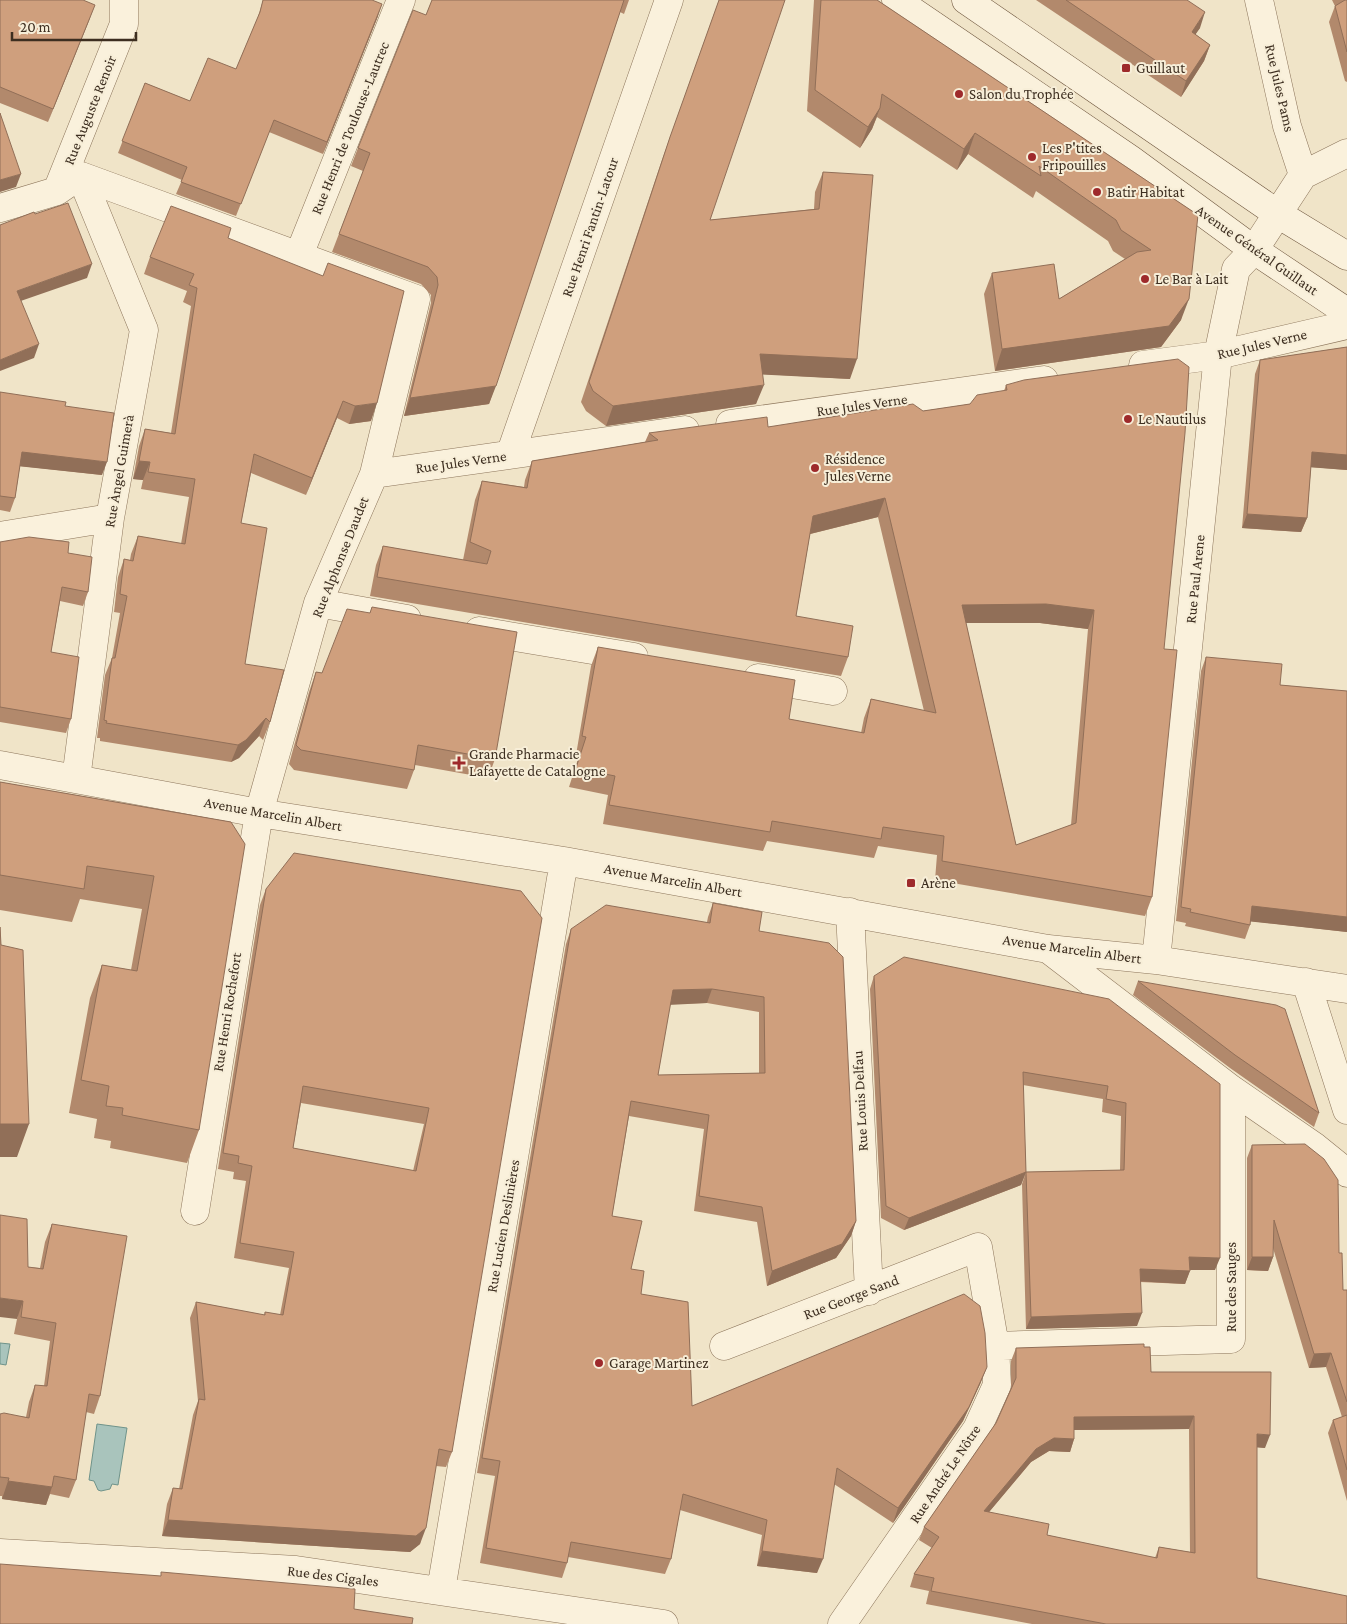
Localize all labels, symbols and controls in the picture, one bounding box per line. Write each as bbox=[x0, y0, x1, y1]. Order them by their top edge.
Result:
scale bar bbox=[12, 10, 136, 42]
text: 20 m bbox=[20, 19, 51, 35]
street label: Rue Henri de Toulouse-Lautrec bbox=[308, 39, 392, 217]
street label: Rue Jules Pams bbox=[1261, 43, 1298, 134]
street label: Rue Auguste Renoir bbox=[61, 52, 120, 167]
place label: Guillaut bbox=[1136, 60, 1186, 76]
marker: Guillaut bbox=[1120, 62, 1132, 74]
place label: Salon du Trophée bbox=[969, 86, 1074, 103]
marker: Salon du Trophée bbox=[953, 88, 965, 100]
place label: Les P'tites Fripouilles bbox=[1042, 140, 1106, 174]
marker: Les P'tites Fripouilles bbox=[1026, 151, 1038, 163]
street label: Rue Henri Fantin-Latour bbox=[559, 154, 622, 299]
place label: Batir Habitat bbox=[1107, 184, 1185, 200]
marker: Batir Habitat bbox=[1091, 186, 1103, 198]
street label: Avenue Général Guillaut bbox=[1193, 202, 1322, 299]
place label: Le Bar à Lait bbox=[1155, 271, 1229, 287]
marker: Le Bar à Lait bbox=[1139, 273, 1151, 285]
street label: Rue Jules Verne bbox=[1216, 326, 1309, 363]
street label: Rue Jules Verne bbox=[815, 391, 909, 420]
place label: Le Nautilus bbox=[1138, 411, 1206, 427]
street label: Rue Àngel Guimerà bbox=[101, 413, 138, 529]
marker: Le Nautilus bbox=[1122, 413, 1134, 425]
street label: Rue Jules Verne bbox=[414, 448, 508, 477]
place label: Résidence Jules Verne bbox=[823, 451, 892, 485]
marker: Résidence Jules Verne bbox=[809, 462, 821, 474]
street label: Rue Alphonse Daudet bbox=[308, 493, 373, 620]
street label: Rue Paul Arene bbox=[1182, 533, 1208, 624]
place label: Grande Pharmacie Lafayette de Catalogne bbox=[469, 746, 606, 780]
marker: Grande Pharmacie Lafayette de Catalogne bbox=[453, 757, 465, 769]
street label: Avenue Marcelin Albert bbox=[203, 794, 344, 834]
street label: Avenue Marcelin Albert bbox=[603, 860, 744, 900]
place label: Arène bbox=[921, 875, 956, 891]
marker: Arène bbox=[905, 877, 917, 889]
street label: Avenue Marcelin Albert bbox=[1002, 931, 1143, 967]
street label: Rue Henri Rochefort bbox=[210, 950, 244, 1073]
street label: Rue Louis Delfau bbox=[849, 1050, 871, 1152]
street label: Rue Lucien Deslinières bbox=[483, 1158, 523, 1294]
street label: Rue des Sauges bbox=[1223, 1242, 1240, 1332]
street label: Rue George Sand bbox=[801, 1271, 901, 1323]
place label: Garage Martinez bbox=[609, 1355, 709, 1372]
marker: Garage Martinez bbox=[593, 1357, 605, 1369]
street label: Rue André Le Nôtre bbox=[906, 1422, 984, 1526]
street label: Rue des Cigales bbox=[286, 1562, 380, 1591]

